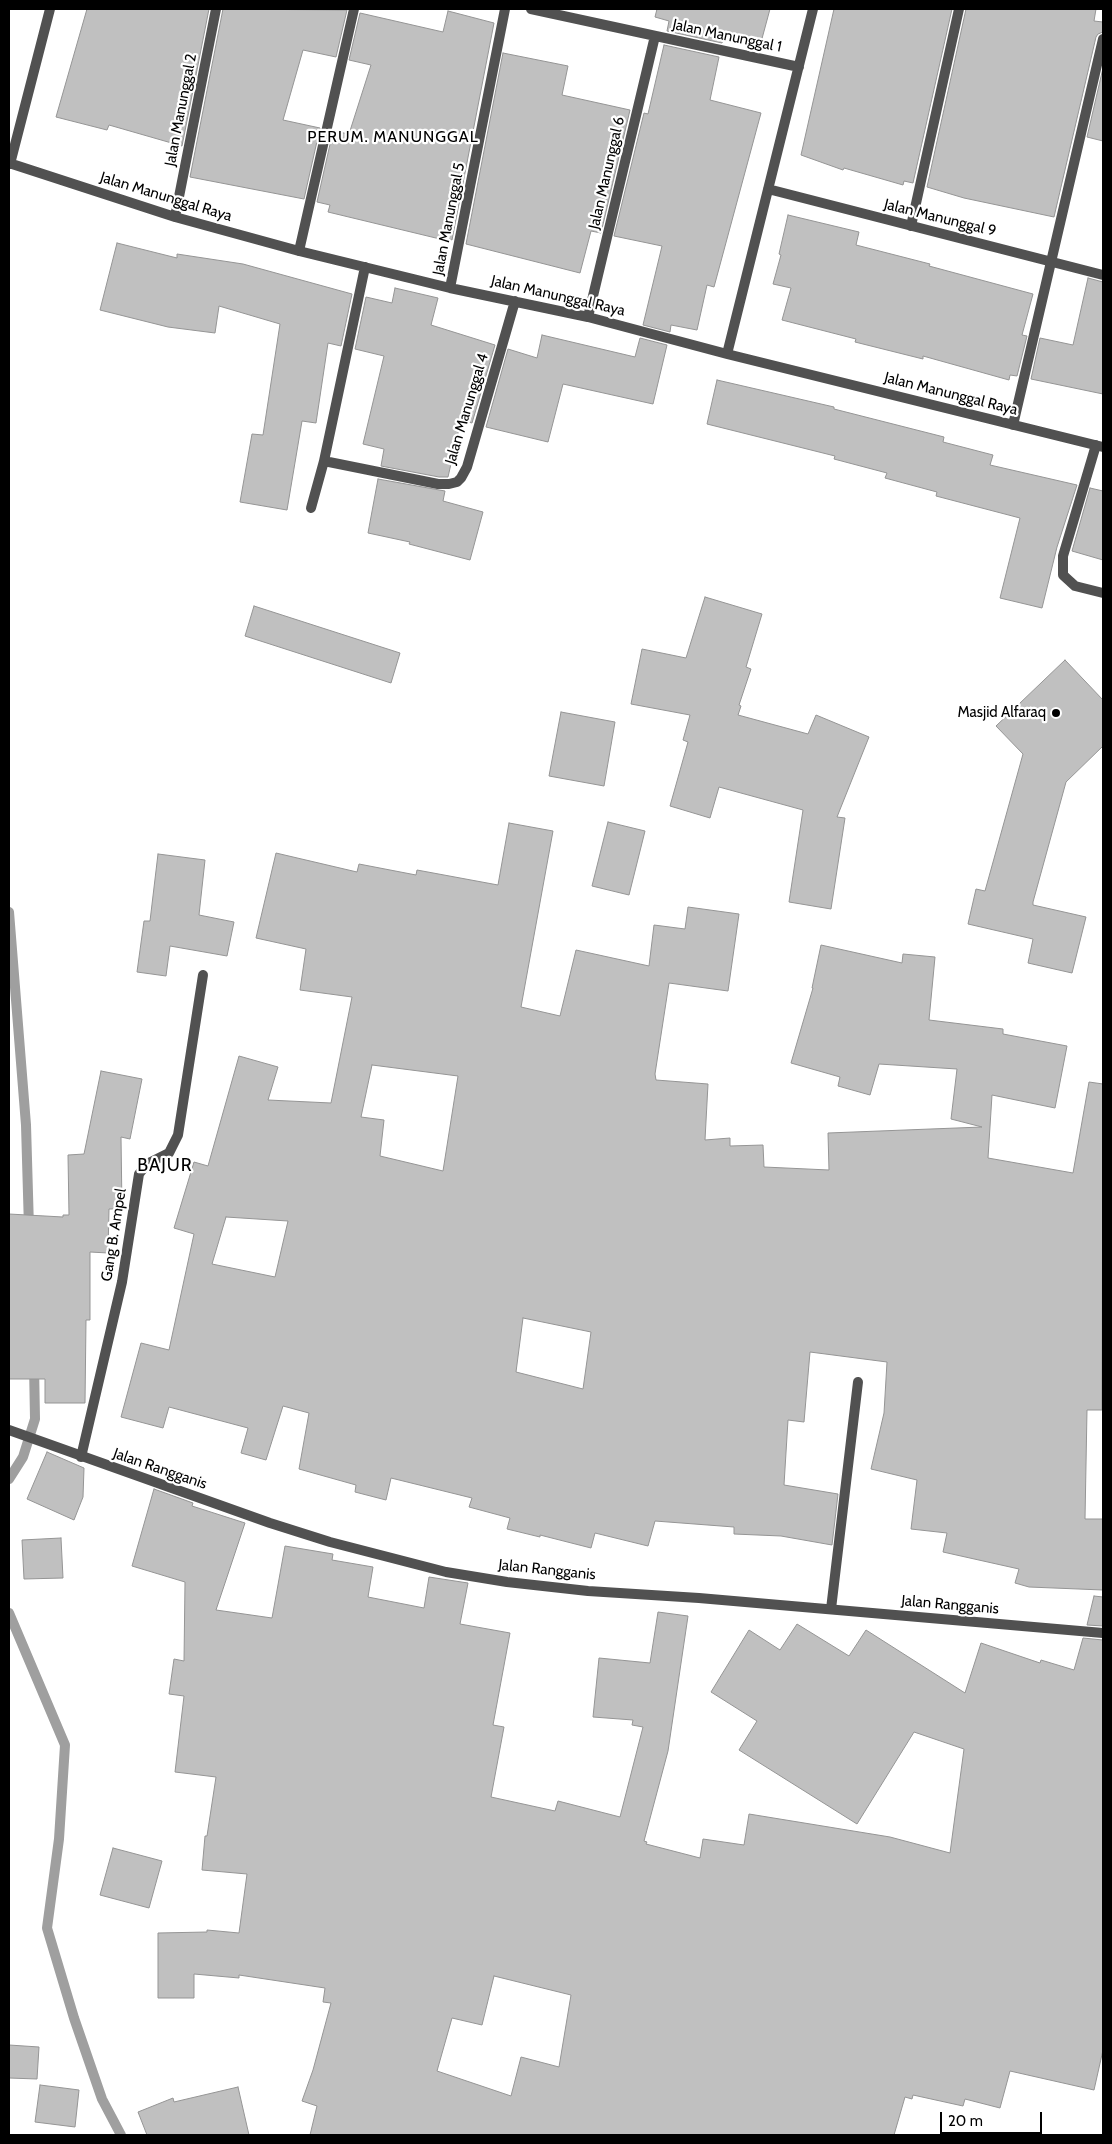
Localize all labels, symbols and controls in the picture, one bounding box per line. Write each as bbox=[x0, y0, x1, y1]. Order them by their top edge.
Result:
street label: Jalan Manunggal 1 bbox=[671, 16, 783, 56]
street label: Jalan Manunggal 2 bbox=[161, 52, 201, 168]
street label: Jalan Manunggal 6 bbox=[585, 115, 629, 231]
district label: PERUM. MANUNGGAL bbox=[305, 127, 481, 147]
street label: Jalan Manunggal 5 bbox=[429, 161, 469, 277]
street label: Jalan Manunggal Raya bbox=[98, 168, 234, 226]
street label: Jalan Manunggal 9 bbox=[882, 195, 998, 241]
street label: Jalan Manunggal Raya bbox=[489, 272, 627, 320]
street label: Jalan Manunggal 4 bbox=[442, 351, 492, 467]
street label: Jalan Manunggal Raya bbox=[882, 369, 1020, 419]
place label: Masjid Alfaraq bbox=[957, 704, 1046, 722]
marker: Masjid Alfaraq bbox=[1050, 707, 1062, 719]
district label: BAJUR bbox=[137, 1155, 193, 1177]
street label: Gang B. Ampel bbox=[98, 1187, 130, 1283]
street label: Jalan Rangganis bbox=[111, 1445, 209, 1493]
street label: Jalan Rangganis bbox=[497, 1556, 597, 1584]
street label: Jalan Rangganis bbox=[900, 1592, 1000, 1618]
scale bar bbox=[942, 2102, 1044, 2134]
text: 20 m bbox=[948, 2112, 983, 2130]

